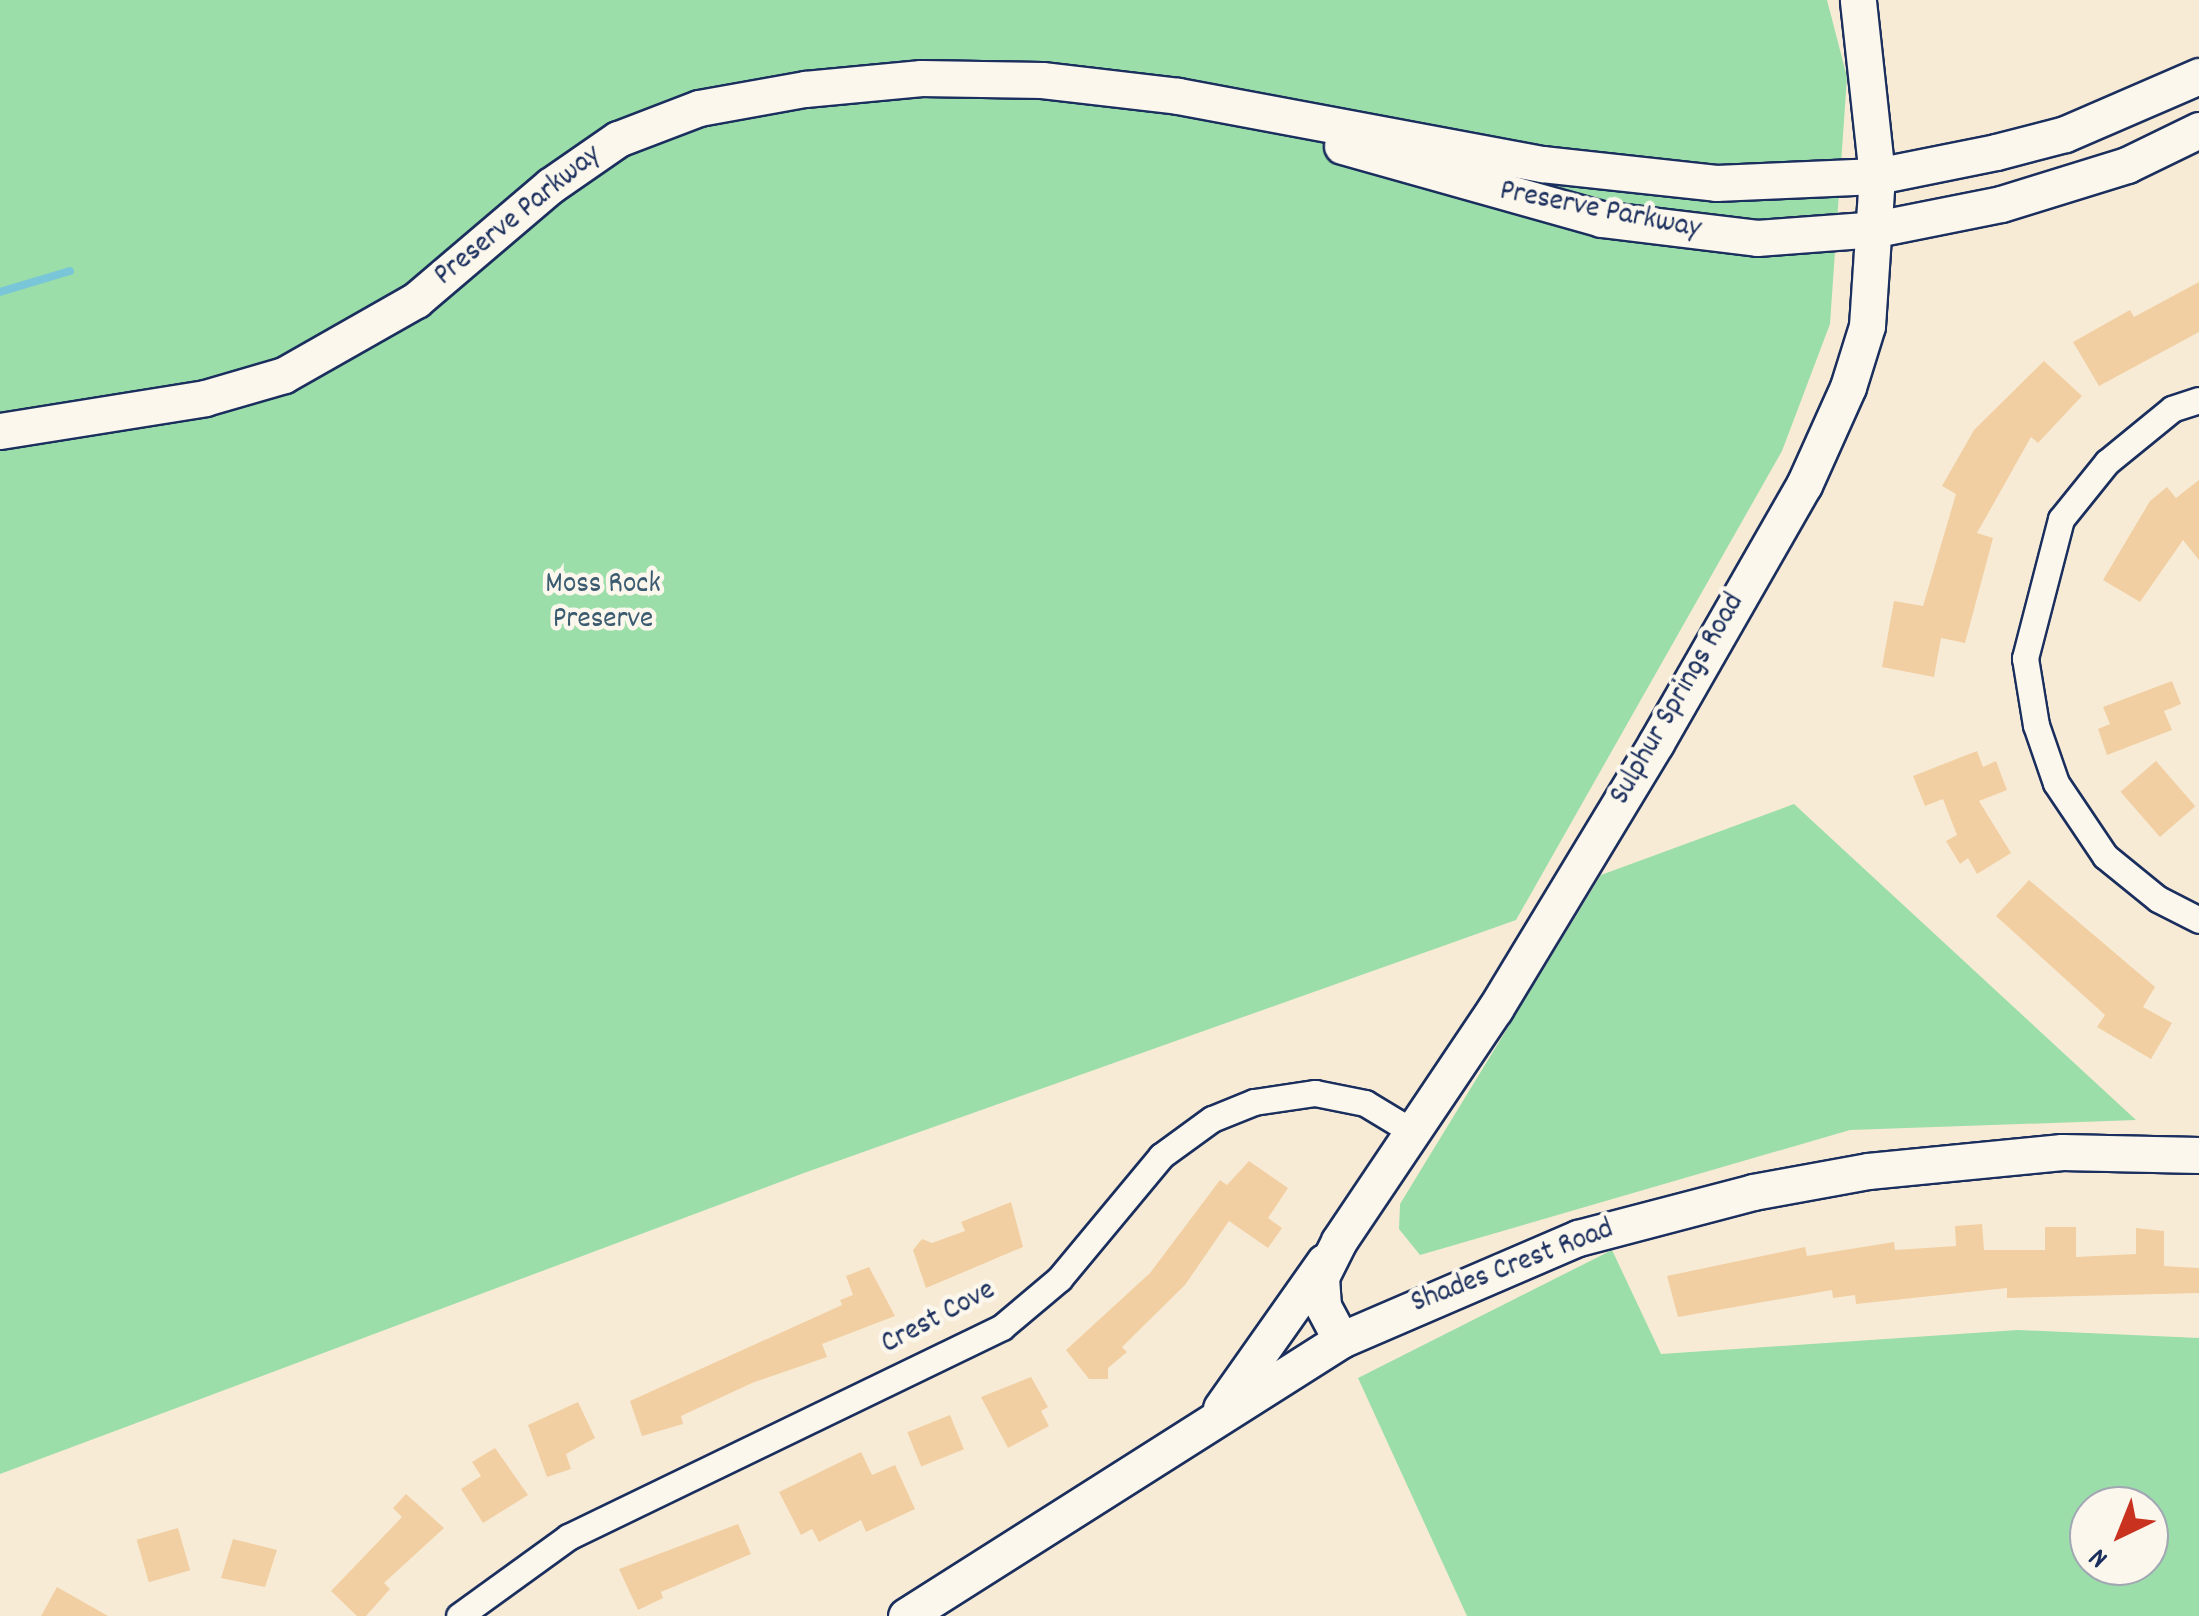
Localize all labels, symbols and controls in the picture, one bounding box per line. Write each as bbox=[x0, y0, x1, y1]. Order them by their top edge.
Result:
street label: Preserve Parkway bbox=[428, 139, 610, 295]
street label: Preserve Parkway bbox=[1496, 175, 1704, 249]
park label: Moss Rock Preserve bbox=[545, 568, 661, 638]
street label: Sulphur Springs Road bbox=[1604, 588, 1754, 812]
street label: Shades Crest Road bbox=[1407, 1213, 1619, 1323]
street label: Crest Cove bbox=[876, 1274, 1002, 1364]
north arrow bbox=[2069, 1486, 2169, 1586]
text: N bbox=[2081, 1537, 2119, 1576]

